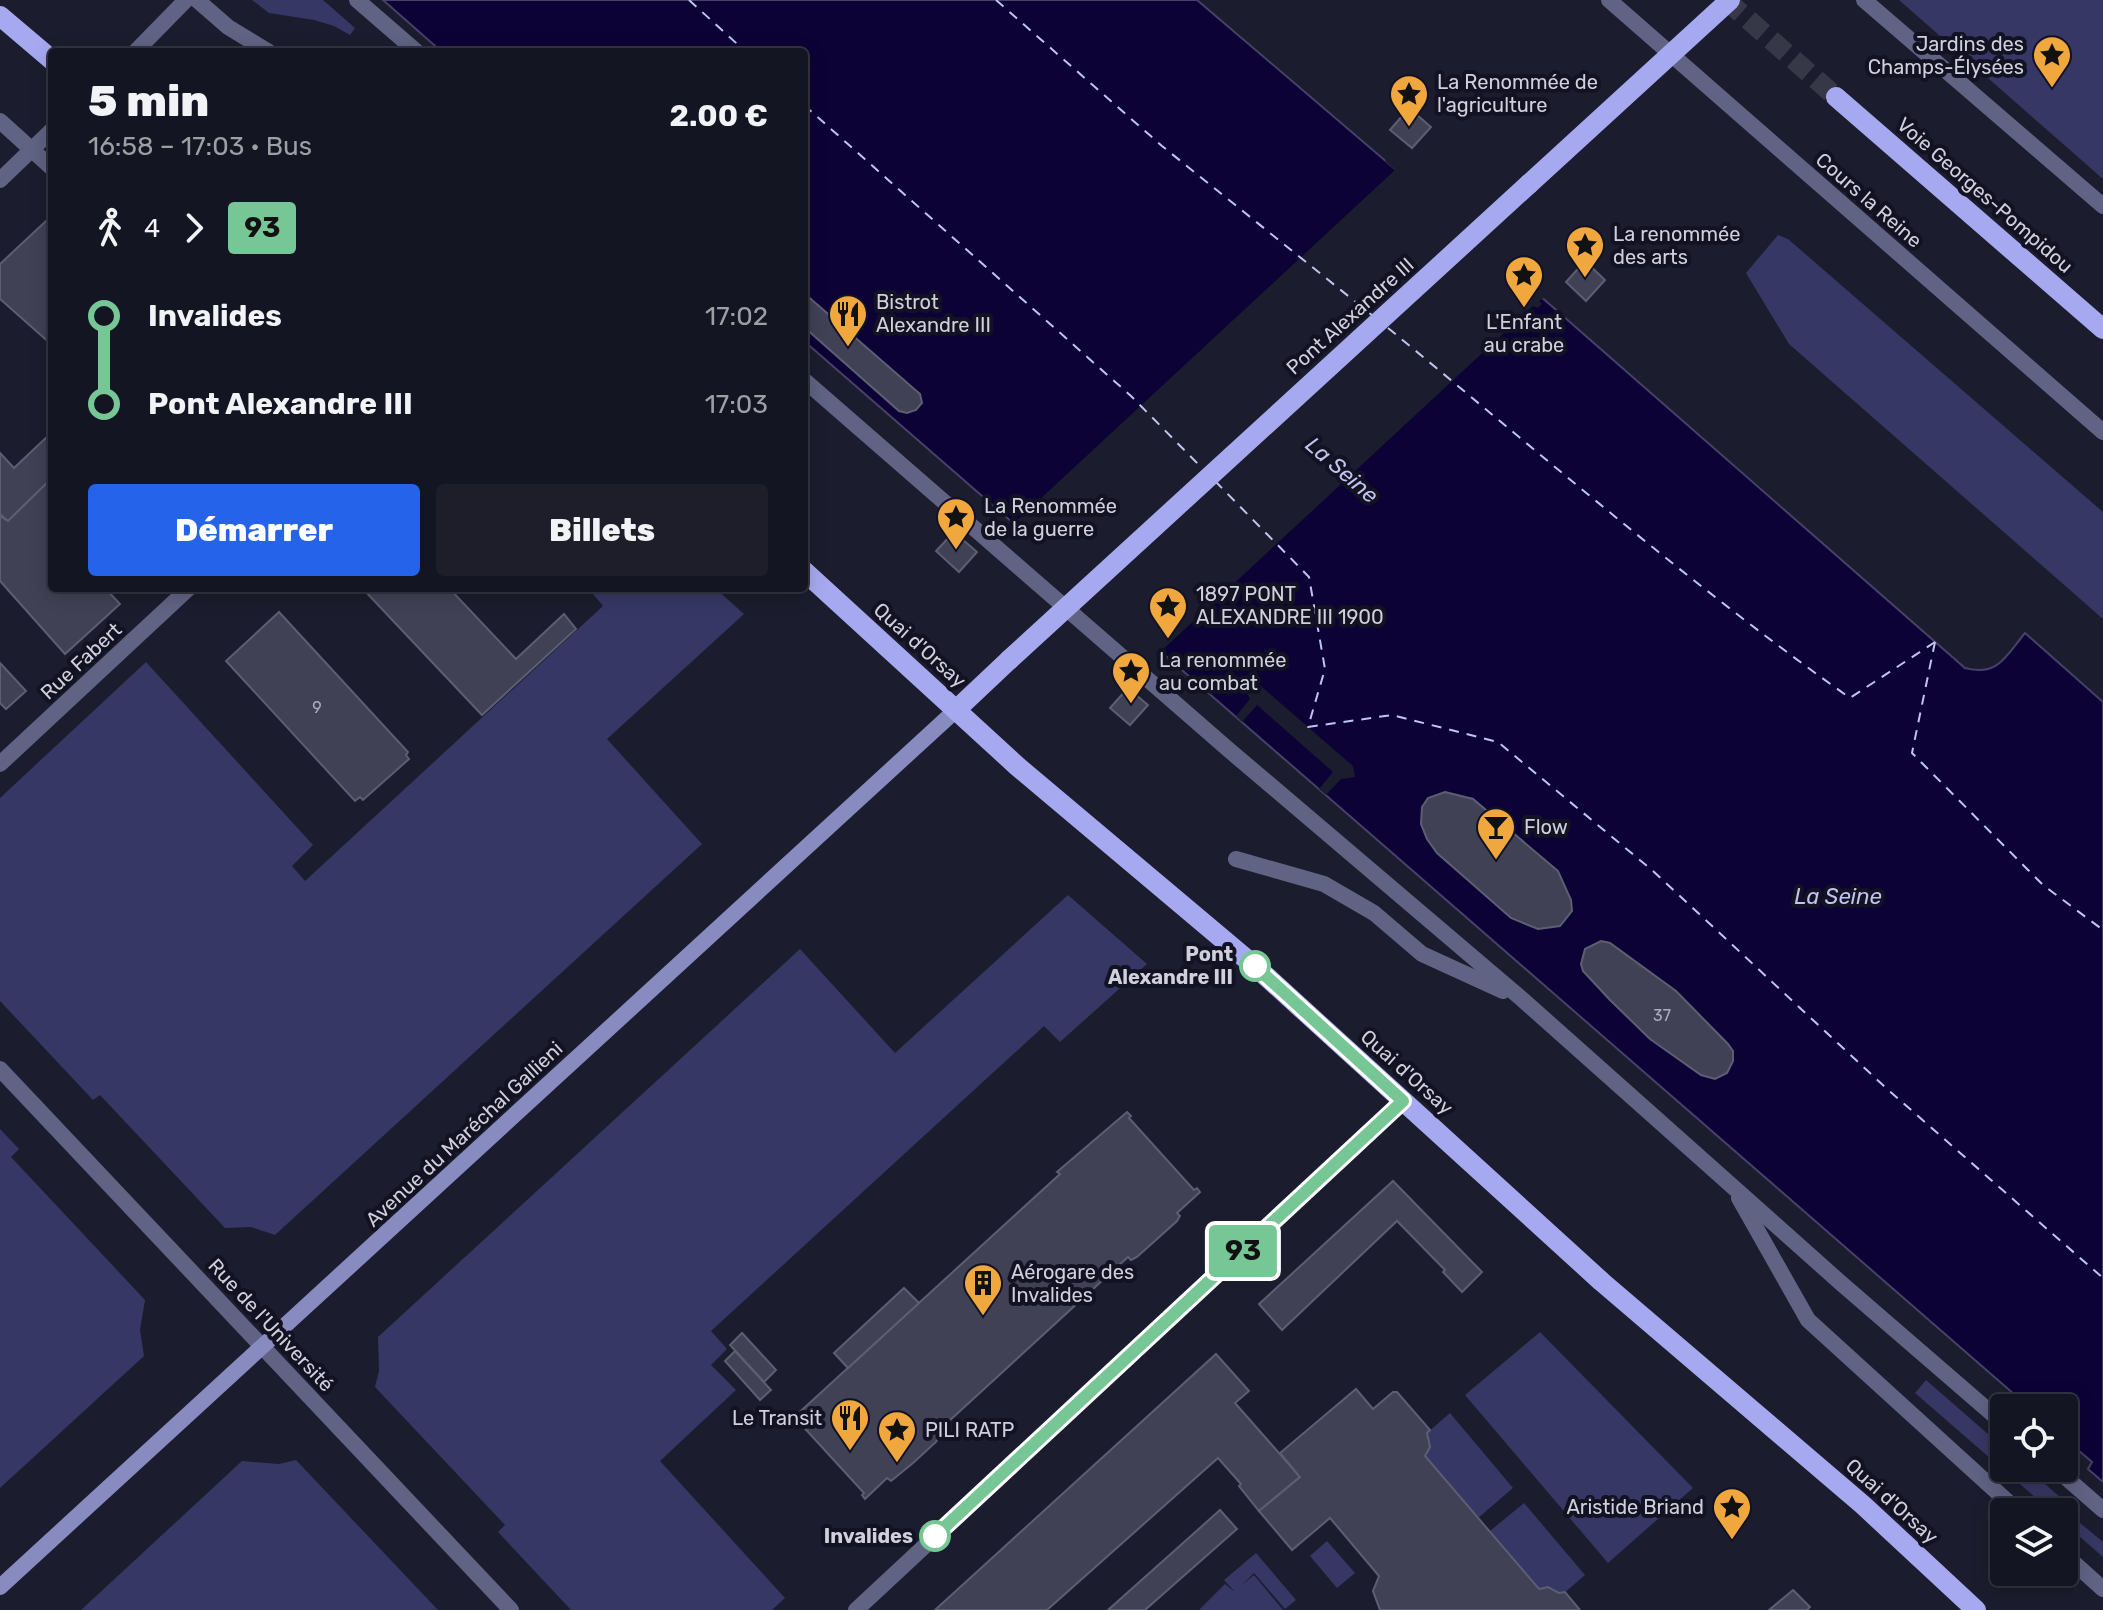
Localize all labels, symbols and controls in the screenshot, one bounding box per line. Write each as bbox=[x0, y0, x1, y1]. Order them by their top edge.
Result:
place label: Jardins des Champs-Élysées bbox=[1868, 32, 2024, 79]
place icon: Jardins des Champs-Élysées bbox=[2031, 34, 2073, 89]
place label: La Renommée de l'agriculture bbox=[1437, 70, 1598, 117]
place icon: La Renommée de l'agriculture bbox=[1388, 73, 1430, 128]
text: 5 min bbox=[88, 75, 209, 127]
text: 2.00 € bbox=[669, 98, 768, 134]
street label: Voie Georges-Pompidou bbox=[1892, 112, 2078, 278]
text: 16:58 – 17:03 · Bus bbox=[88, 131, 312, 162]
street label: Cours la Reine bbox=[1811, 147, 1927, 253]
icon: walk bbox=[88, 206, 132, 250]
icon: forward bbox=[172, 206, 216, 250]
text: 93 bbox=[244, 211, 280, 244]
text: 4 bbox=[144, 213, 160, 244]
place label: La renommée des arts bbox=[1613, 222, 1740, 269]
place icon: La renommée des arts bbox=[1564, 224, 1606, 279]
street label: Pont Alexandre III bbox=[1281, 252, 1419, 380]
place icon: L'Enfant au crabe bbox=[1503, 254, 1545, 309]
place label: Bistrot Alexandre III bbox=[876, 290, 991, 337]
restaurant icon: Bistrot Alexandre III bbox=[827, 293, 869, 348]
text: Invalides bbox=[148, 298, 282, 334]
text: 17:02 bbox=[705, 301, 768, 332]
place label: L'Enfant au crabe bbox=[1484, 310, 1564, 357]
text: Pont Alexandre III bbox=[148, 386, 413, 422]
text: 17:03 bbox=[705, 389, 768, 420]
water label: La Seine bbox=[1300, 431, 1384, 509]
button: Démarrer bbox=[88, 484, 420, 576]
button: Billets bbox=[436, 484, 768, 576]
place label: La Renommée de la guerre bbox=[984, 494, 1117, 541]
place icon: La Renommée de la guerre bbox=[935, 496, 977, 551]
place label: 1897 PONT ALEXANDRE III 1900 bbox=[1196, 582, 1384, 629]
place icon: 1897 PONT ALEXANDRE III 1900 bbox=[1147, 585, 1189, 640]
street label: Quai d'Orsay bbox=[869, 597, 971, 693]
street label: Rue Fabert bbox=[36, 617, 127, 705]
place label: La renommée au combat bbox=[1159, 648, 1286, 695]
place icon: La renommée au combat bbox=[1110, 650, 1152, 705]
house number: 9 bbox=[312, 698, 322, 717]
bar icon: Flow bbox=[1475, 806, 1517, 861]
place label: Flow bbox=[1524, 815, 1568, 839]
water label: La Seine bbox=[1794, 883, 1882, 910]
place label: Pont Alexandre III bbox=[1108, 942, 1233, 989]
marker: Pont Alexandre III bbox=[1240, 951, 1270, 981]
house number: 37 bbox=[1653, 1006, 1671, 1025]
street label: Quai d'Orsay bbox=[1356, 1024, 1458, 1120]
street label: Avenue du Maréchal Gallieni bbox=[360, 1036, 568, 1232]
line badge: 93 bbox=[1207, 1225, 1279, 1277]
text: 93 bbox=[1225, 1234, 1261, 1267]
street label: Rue de l'Université bbox=[203, 1254, 339, 1396]
place label: Aérogare des Invalides bbox=[1011, 1260, 1134, 1307]
building icon: Aérogare des Invalides bbox=[962, 1262, 1004, 1317]
map controls bbox=[1990, 1394, 2078, 1586]
button: locate bbox=[1990, 1394, 2078, 1482]
restaurant icon: Le Transit bbox=[829, 1397, 871, 1452]
place label: Le Transit bbox=[732, 1406, 822, 1430]
place icon: PILI RATP bbox=[876, 1409, 918, 1464]
place label: PILI RATP bbox=[925, 1418, 1015, 1442]
street label: Quai d'Orsay bbox=[1841, 1453, 1943, 1549]
place icon: Aristide Briand bbox=[1711, 1486, 1753, 1541]
place label: Aristide Briand bbox=[1566, 1495, 1704, 1519]
button: layers bbox=[1990, 1498, 2078, 1586]
marker: Invalides bbox=[920, 1521, 950, 1551]
place label: Invalides bbox=[824, 1524, 913, 1548]

